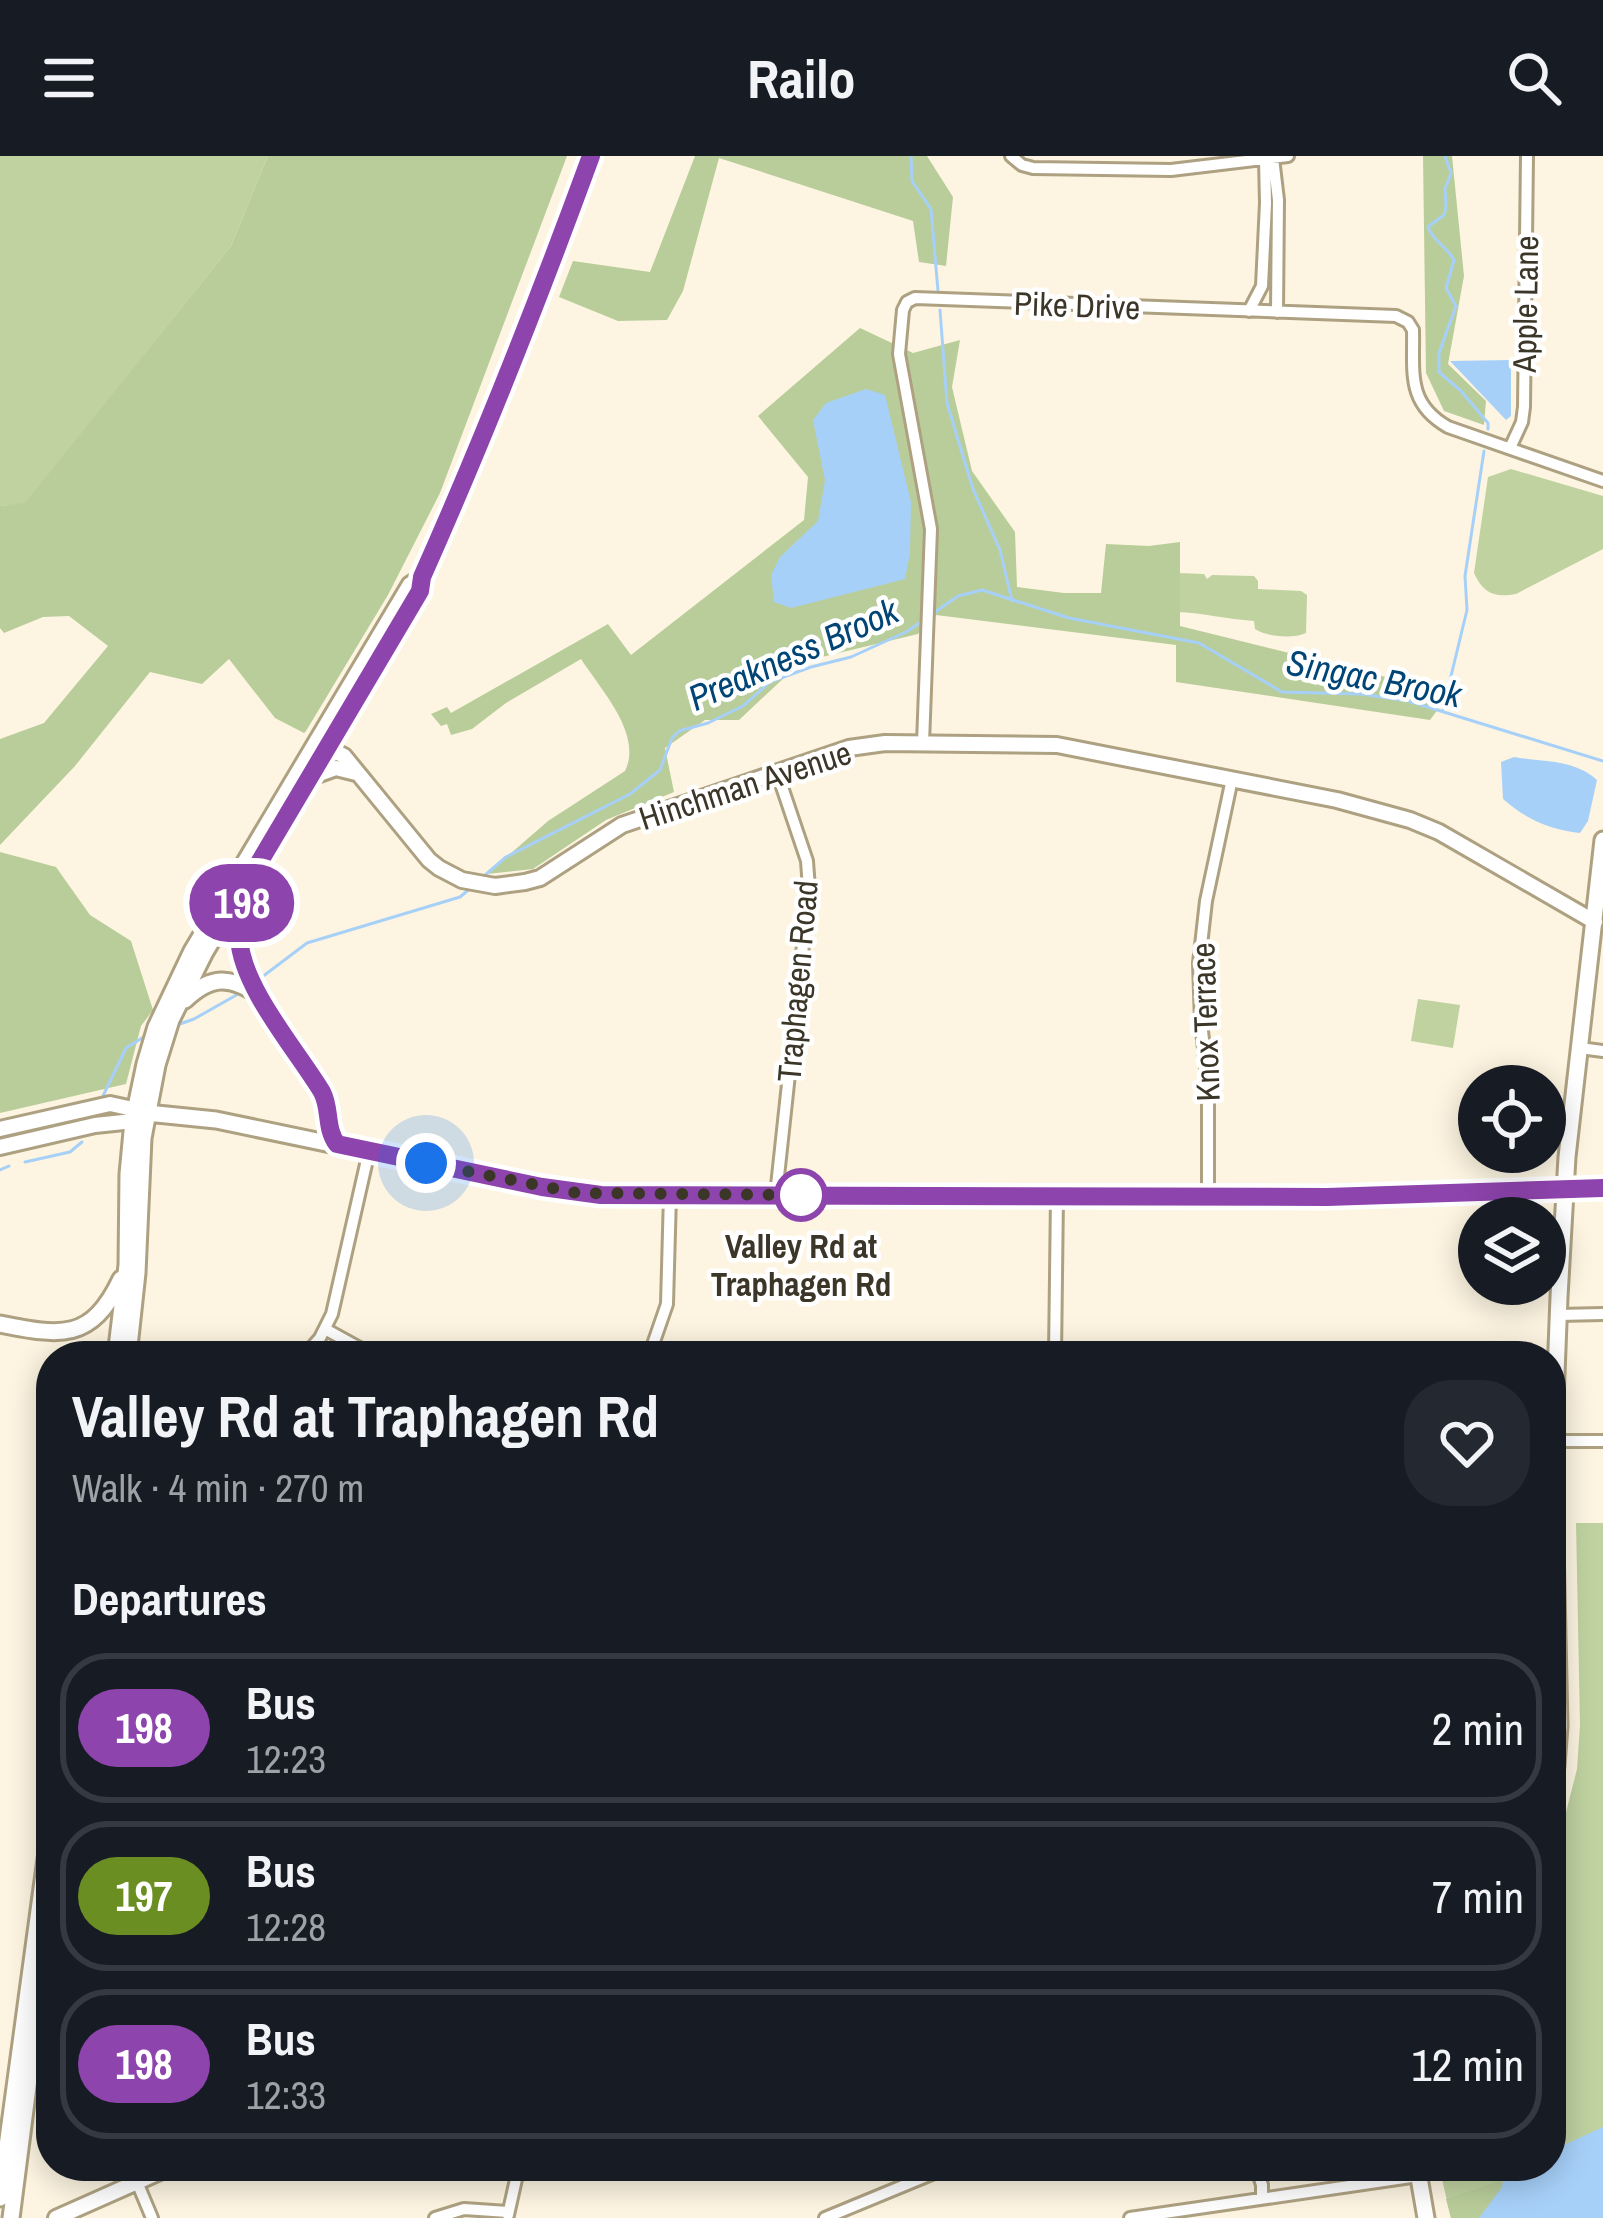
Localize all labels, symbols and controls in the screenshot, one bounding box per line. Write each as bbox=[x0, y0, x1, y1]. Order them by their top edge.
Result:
text: Railo bbox=[747, 42, 856, 115]
icon: menu bbox=[36, 45, 102, 111]
icon: search bbox=[1501, 45, 1567, 111]
street label: Apple Lane bbox=[1502, 235, 1548, 374]
street label: Pike Drive bbox=[1013, 281, 1141, 329]
water label: Preakness Brook bbox=[681, 586, 907, 722]
water label: Singac Brook bbox=[1282, 638, 1467, 719]
street label: Hinchman Avenue bbox=[633, 730, 857, 840]
line badge: 198 bbox=[173, 864, 311, 942]
text: 198 bbox=[213, 875, 271, 931]
street label: Traphagen Road bbox=[766, 878, 828, 1084]
street label: Knox Terrace bbox=[1180, 942, 1230, 1102]
map controls bbox=[1458, 1065, 1566, 1305]
button: locate bbox=[1458, 1065, 1566, 1173]
your location bbox=[396, 1133, 456, 1193]
marker: Valley Rd at Traphagen Rd bbox=[776, 1170, 826, 1220]
button: layers bbox=[1458, 1197, 1566, 1305]
place label: Valley Rd at Traphagen Rd bbox=[711, 1224, 891, 1306]
text: Valley Rd at Traphagen Rd bbox=[72, 1378, 659, 1455]
button: heart bbox=[1404, 1380, 1530, 1506]
text: Walk · 4 min · 270 m bbox=[72, 1462, 364, 1514]
text: Departures bbox=[72, 1568, 267, 1629]
text: Bus bbox=[246, 1672, 316, 1733]
text: 2 min bbox=[1432, 1698, 1524, 1759]
text: 198 bbox=[115, 1700, 173, 1756]
text: 12:23 bbox=[246, 1733, 326, 1785]
text: Bus bbox=[246, 1840, 316, 1901]
text: 7 min bbox=[1432, 1866, 1524, 1927]
text: 197 bbox=[115, 1868, 173, 1924]
text: 12:28 bbox=[246, 1901, 326, 1953]
text: Bus bbox=[246, 2008, 316, 2069]
text: 12 min bbox=[1411, 2034, 1524, 2095]
text: 198 bbox=[115, 2036, 173, 2092]
text: 12:33 bbox=[246, 2069, 326, 2121]

